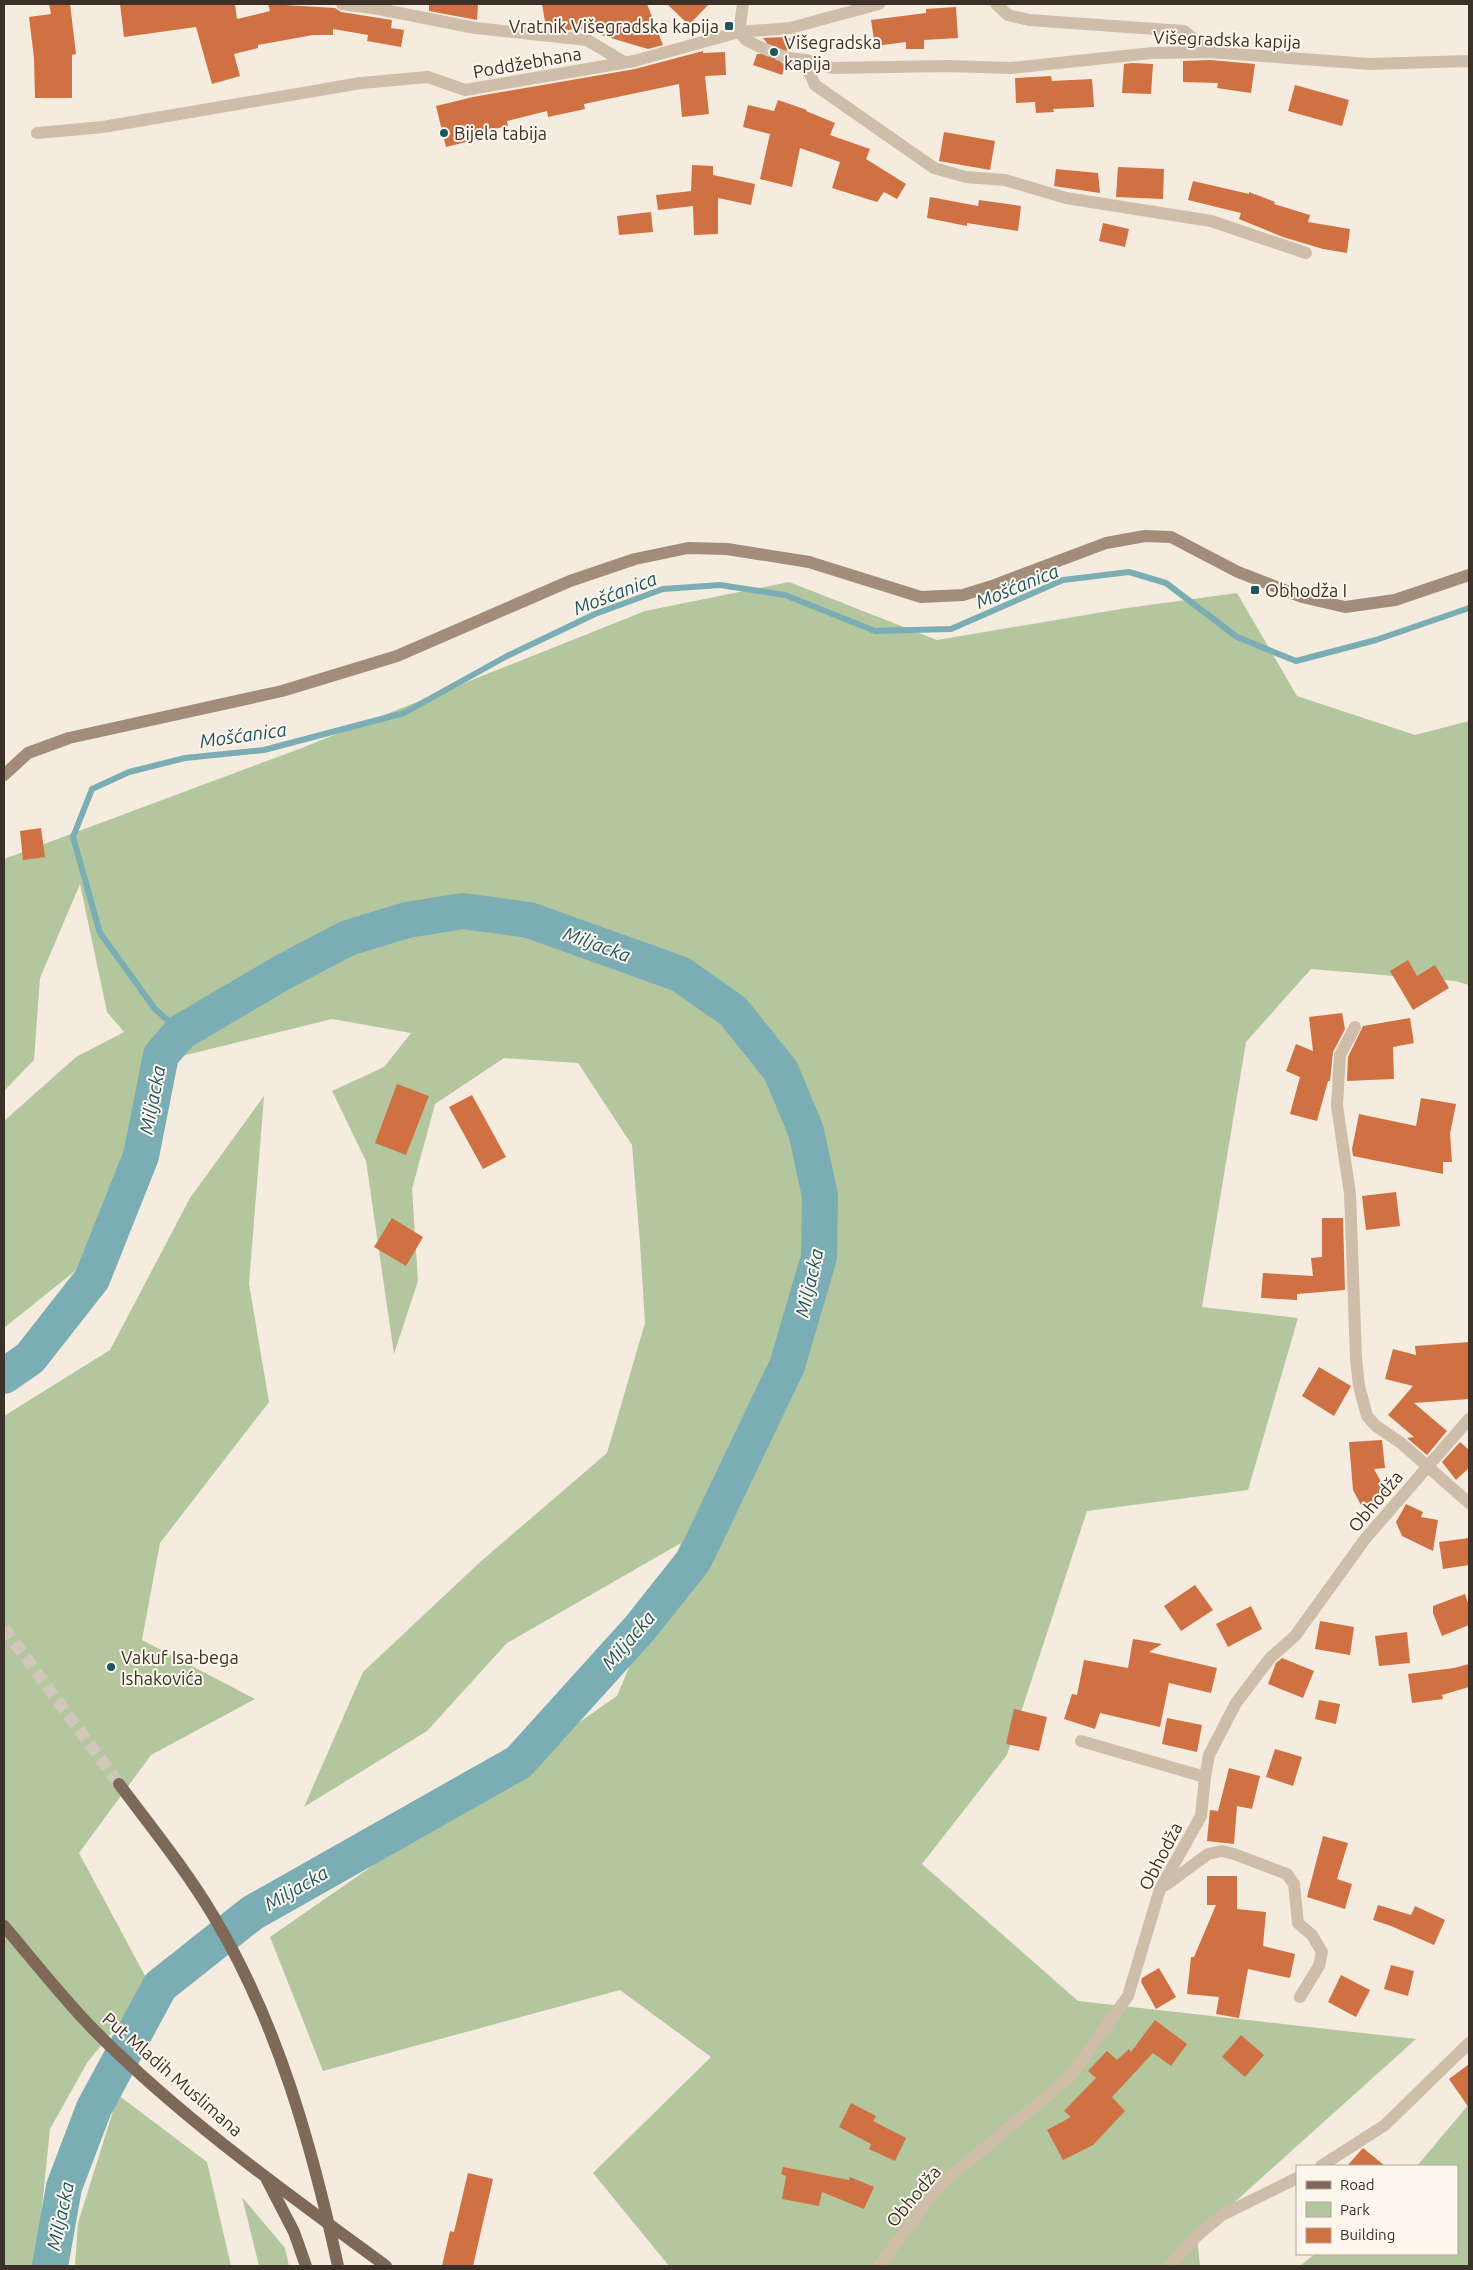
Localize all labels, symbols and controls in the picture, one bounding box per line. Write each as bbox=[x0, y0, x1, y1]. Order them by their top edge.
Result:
place label: Vratnik Višegradska kapija bbox=[509, 16, 719, 36]
marker: Vratnik Višegradska kapija bbox=[723, 20, 735, 32]
street label: Višegradska kapija bbox=[1153, 26, 1301, 52]
place label: Višegradska kapija bbox=[784, 32, 881, 73]
street label: Poddžebhana bbox=[471, 43, 583, 81]
marker: Višegradska kapija bbox=[768, 46, 780, 58]
place label: Bijela tabija bbox=[454, 123, 547, 143]
marker: Bijela tabija bbox=[438, 127, 450, 139]
water label: Mošćanica bbox=[972, 559, 1062, 613]
water label: Mošćanica bbox=[570, 567, 660, 619]
place label: Obhodža I bbox=[1265, 580, 1347, 600]
marker: Obhodža I bbox=[1249, 584, 1261, 596]
water label: Mošćanica bbox=[198, 718, 288, 752]
water label: Miljacka bbox=[560, 922, 634, 966]
water label: Miljacka bbox=[135, 1064, 169, 1136]
water label: Miljacka bbox=[790, 1247, 828, 1319]
street label: Obhodža bbox=[1344, 1466, 1406, 1536]
water label: Miljacka bbox=[597, 1606, 659, 1674]
place label: Vakuf Isa-bega Ishakovića bbox=[121, 1647, 239, 1688]
marker: Vakuf Isa-bega Ishakovića bbox=[105, 1661, 117, 1673]
street label: Obhodža bbox=[1134, 1819, 1186, 1893]
water label: Miljacka bbox=[260, 1861, 332, 1915]
street label: Put Mladih Muslimana bbox=[99, 2008, 247, 2140]
street label: Obhodža bbox=[882, 2161, 944, 2231]
legend bbox=[1296, 2165, 1458, 2255]
text: Road bbox=[1340, 2176, 1375, 2193]
water label: Miljacka bbox=[42, 2180, 78, 2252]
text: Park bbox=[1340, 2201, 1370, 2218]
text: Building bbox=[1340, 2226, 1395, 2243]

